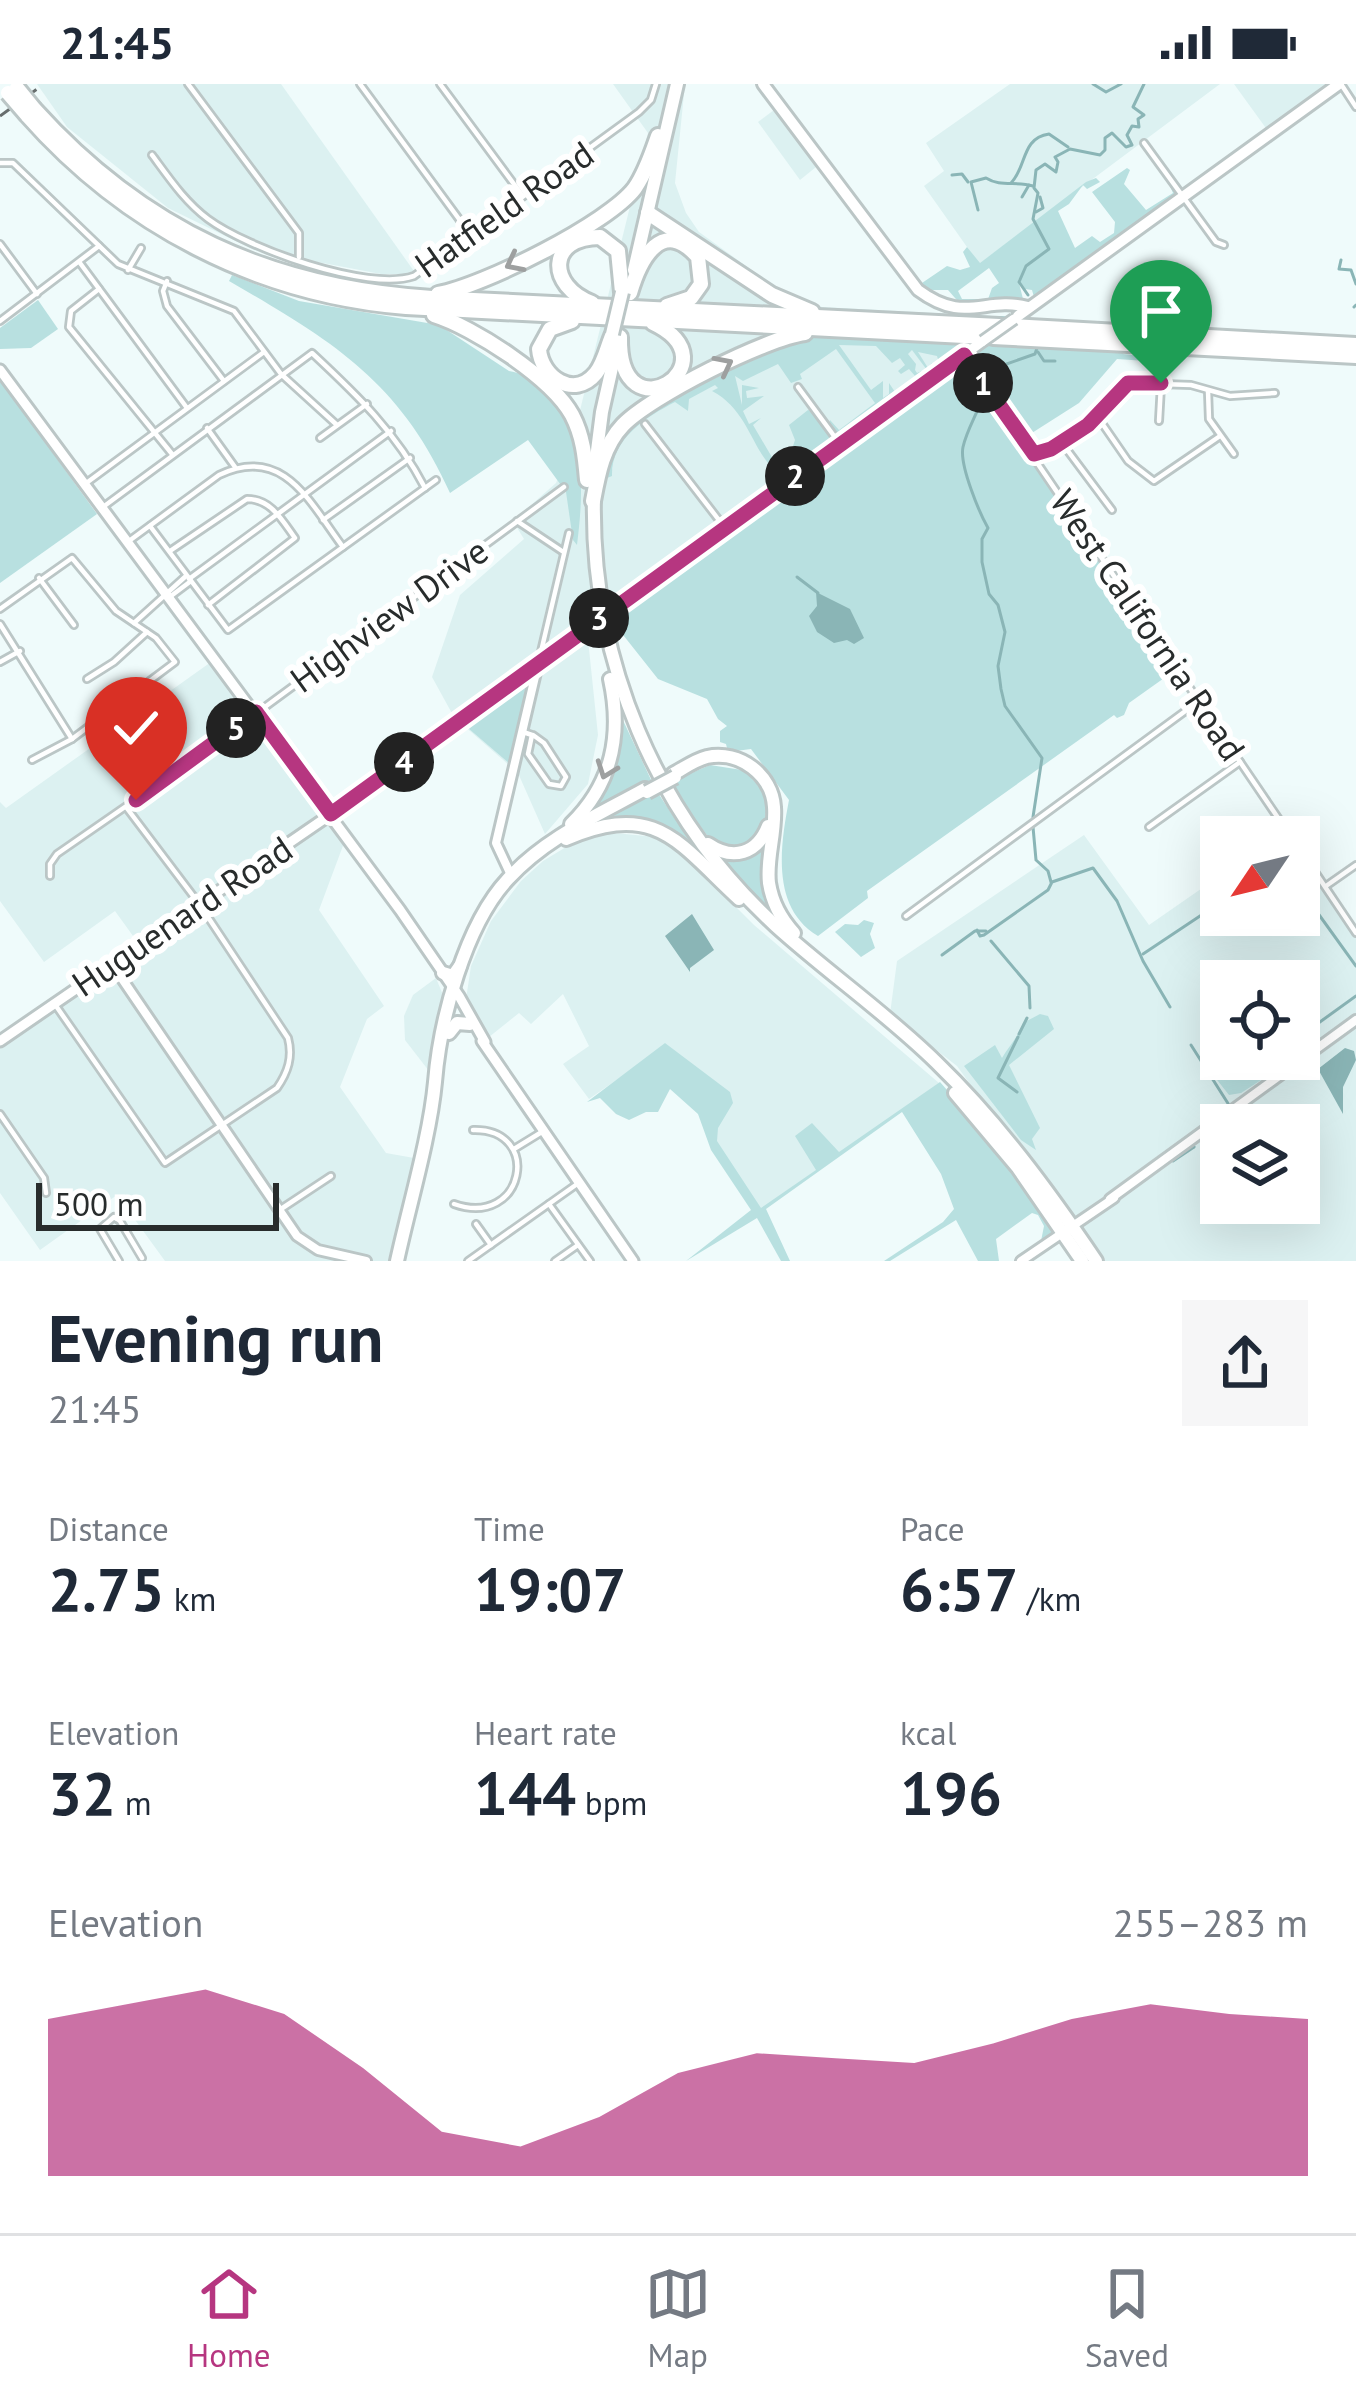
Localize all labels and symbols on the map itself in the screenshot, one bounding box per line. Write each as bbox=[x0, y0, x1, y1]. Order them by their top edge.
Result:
street label: Hatfield Road bbox=[405, 130, 602, 287]
one-way arrow bbox=[505, 249, 526, 273]
pin bbox=[1110, 260, 1212, 383]
pin: 1 bbox=[953, 353, 1013, 413]
one-way arrow bbox=[712, 356, 733, 380]
pin: 2 bbox=[765, 446, 825, 506]
street label: West California Road bbox=[1040, 480, 1257, 769]
street label: Highview Drive bbox=[280, 527, 497, 702]
pin: 3 bbox=[569, 588, 629, 648]
pin bbox=[85, 677, 187, 800]
pin: 5 bbox=[206, 698, 266, 758]
pin: 4 bbox=[374, 732, 434, 792]
one-way arrow bbox=[596, 758, 621, 779]
north arrow bbox=[1200, 816, 1320, 936]
street label: Huguenard Road bbox=[63, 825, 301, 1007]
scale bar bbox=[36, 1177, 279, 1230]

